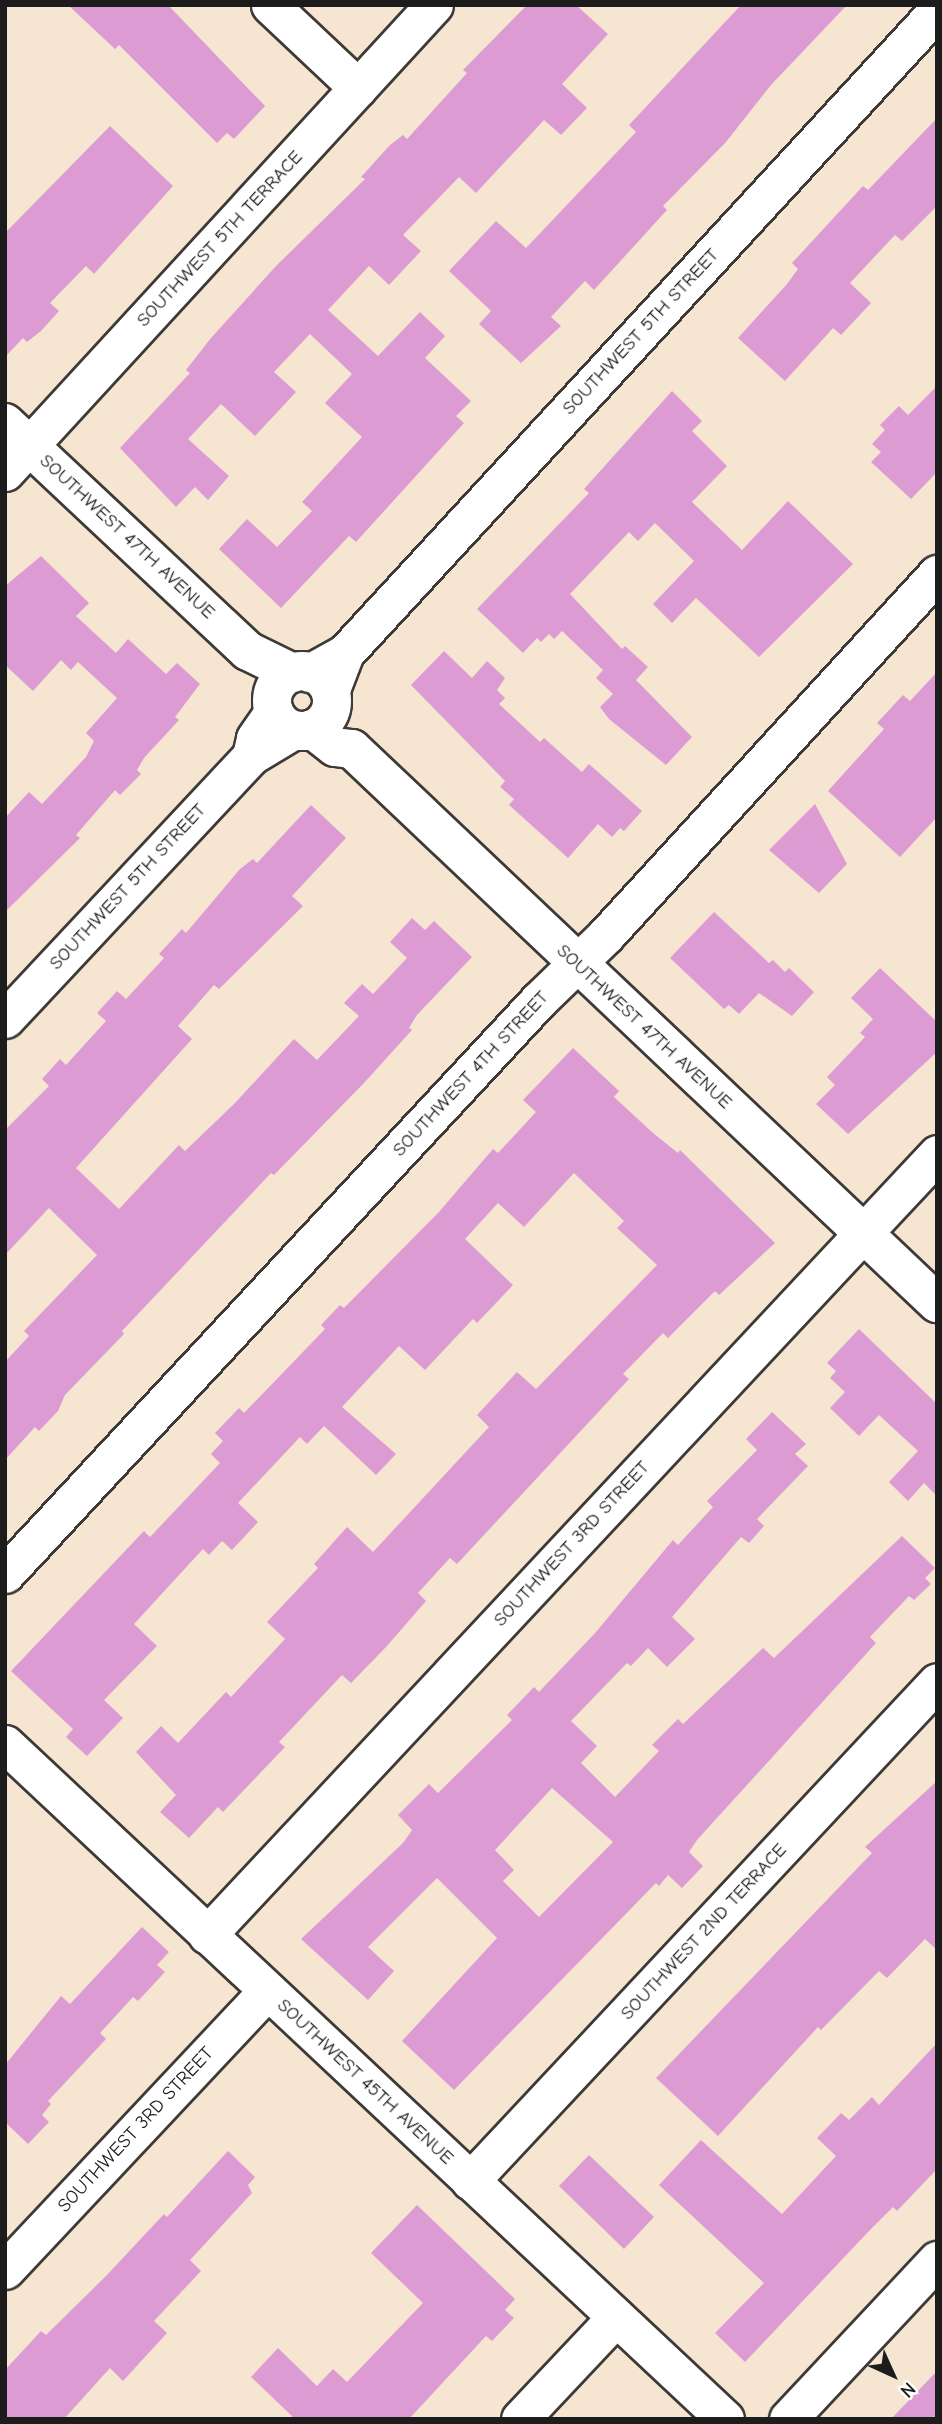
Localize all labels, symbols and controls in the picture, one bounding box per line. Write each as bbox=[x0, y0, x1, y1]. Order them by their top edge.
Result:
street label: SOUTHWEST 5TH TERRACE bbox=[132, 146, 308, 332]
street label: SOUTHWEST 5TH STREET bbox=[558, 244, 724, 420]
street label: SOUTHWEST 47TH AVENUE bbox=[35, 450, 219, 624]
street label: SOUTHWEST 5TH STREET bbox=[45, 799, 211, 975]
street label: SOUTHWEST 47TH AVENUE bbox=[552, 940, 736, 1114]
street label: SOUTHWEST 4TH STREET bbox=[388, 987, 554, 1161]
street label: SOUTHWEST 3RD STREET bbox=[489, 1457, 655, 1631]
street label: SOUTHWEST 2ND TERRACE bbox=[616, 1839, 792, 2025]
street label: SOUTHWEST 45TH AVENUE bbox=[272, 1994, 458, 2170]
street label: SOUTHWEST 3RD STREET bbox=[53, 2043, 219, 2217]
north arrow bbox=[858, 2340, 928, 2410]
text: N bbox=[896, 2378, 920, 2402]

